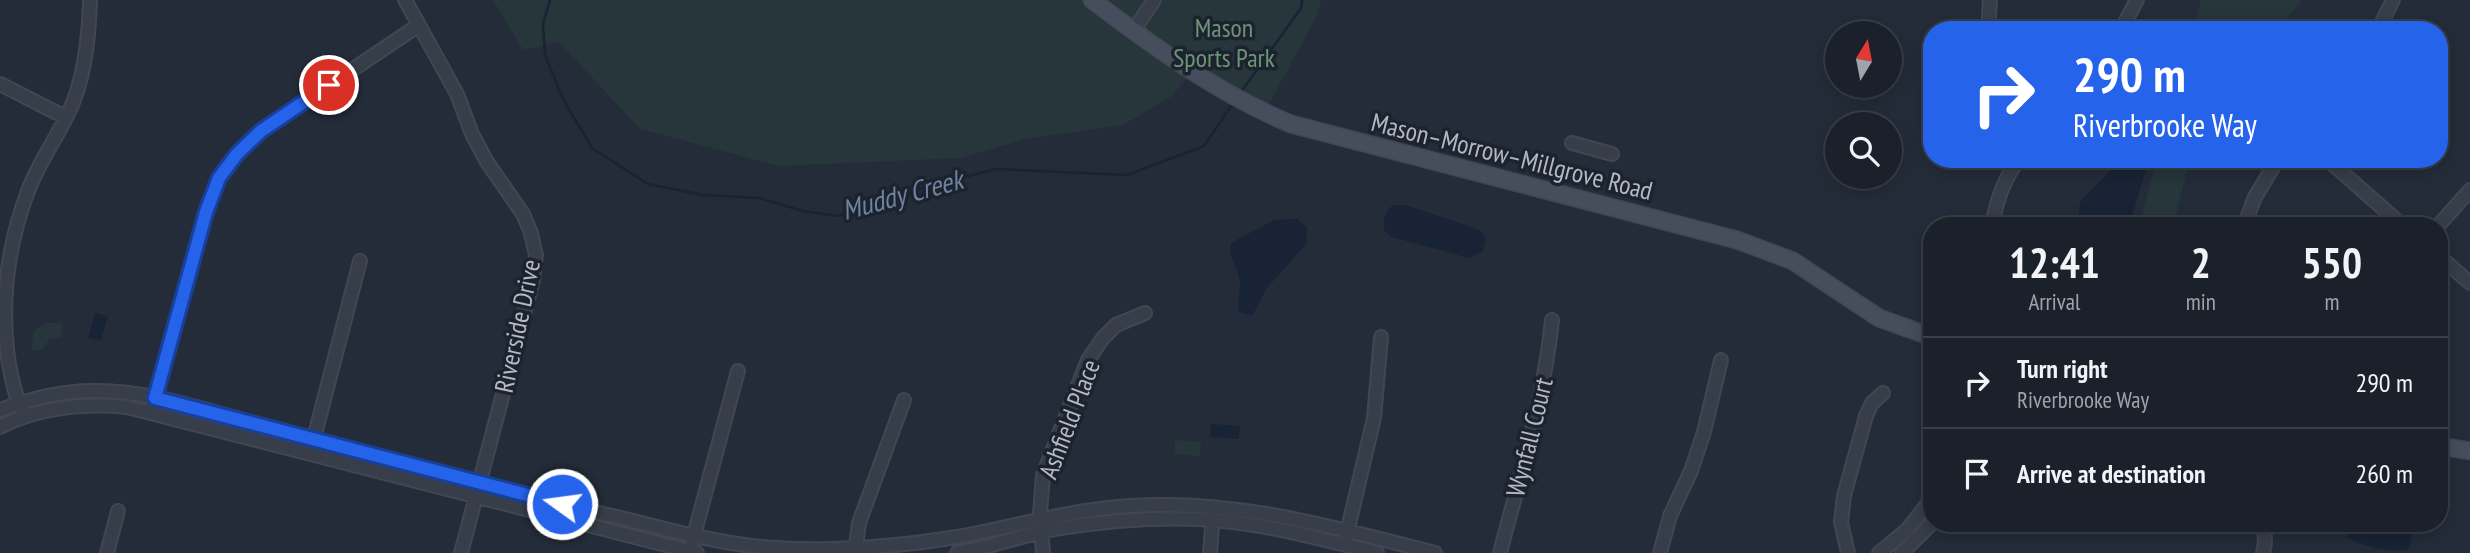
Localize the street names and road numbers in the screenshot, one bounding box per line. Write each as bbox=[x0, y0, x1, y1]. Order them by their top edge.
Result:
street label: Mason–Morrow–Millgrove Road bbox=[1368, 105, 1656, 207]
street label: Riverside Drive bbox=[487, 256, 547, 396]
street label: Ashfield Place bbox=[1031, 355, 1107, 483]
street label: Wynfall Court bbox=[1498, 374, 1560, 500]

